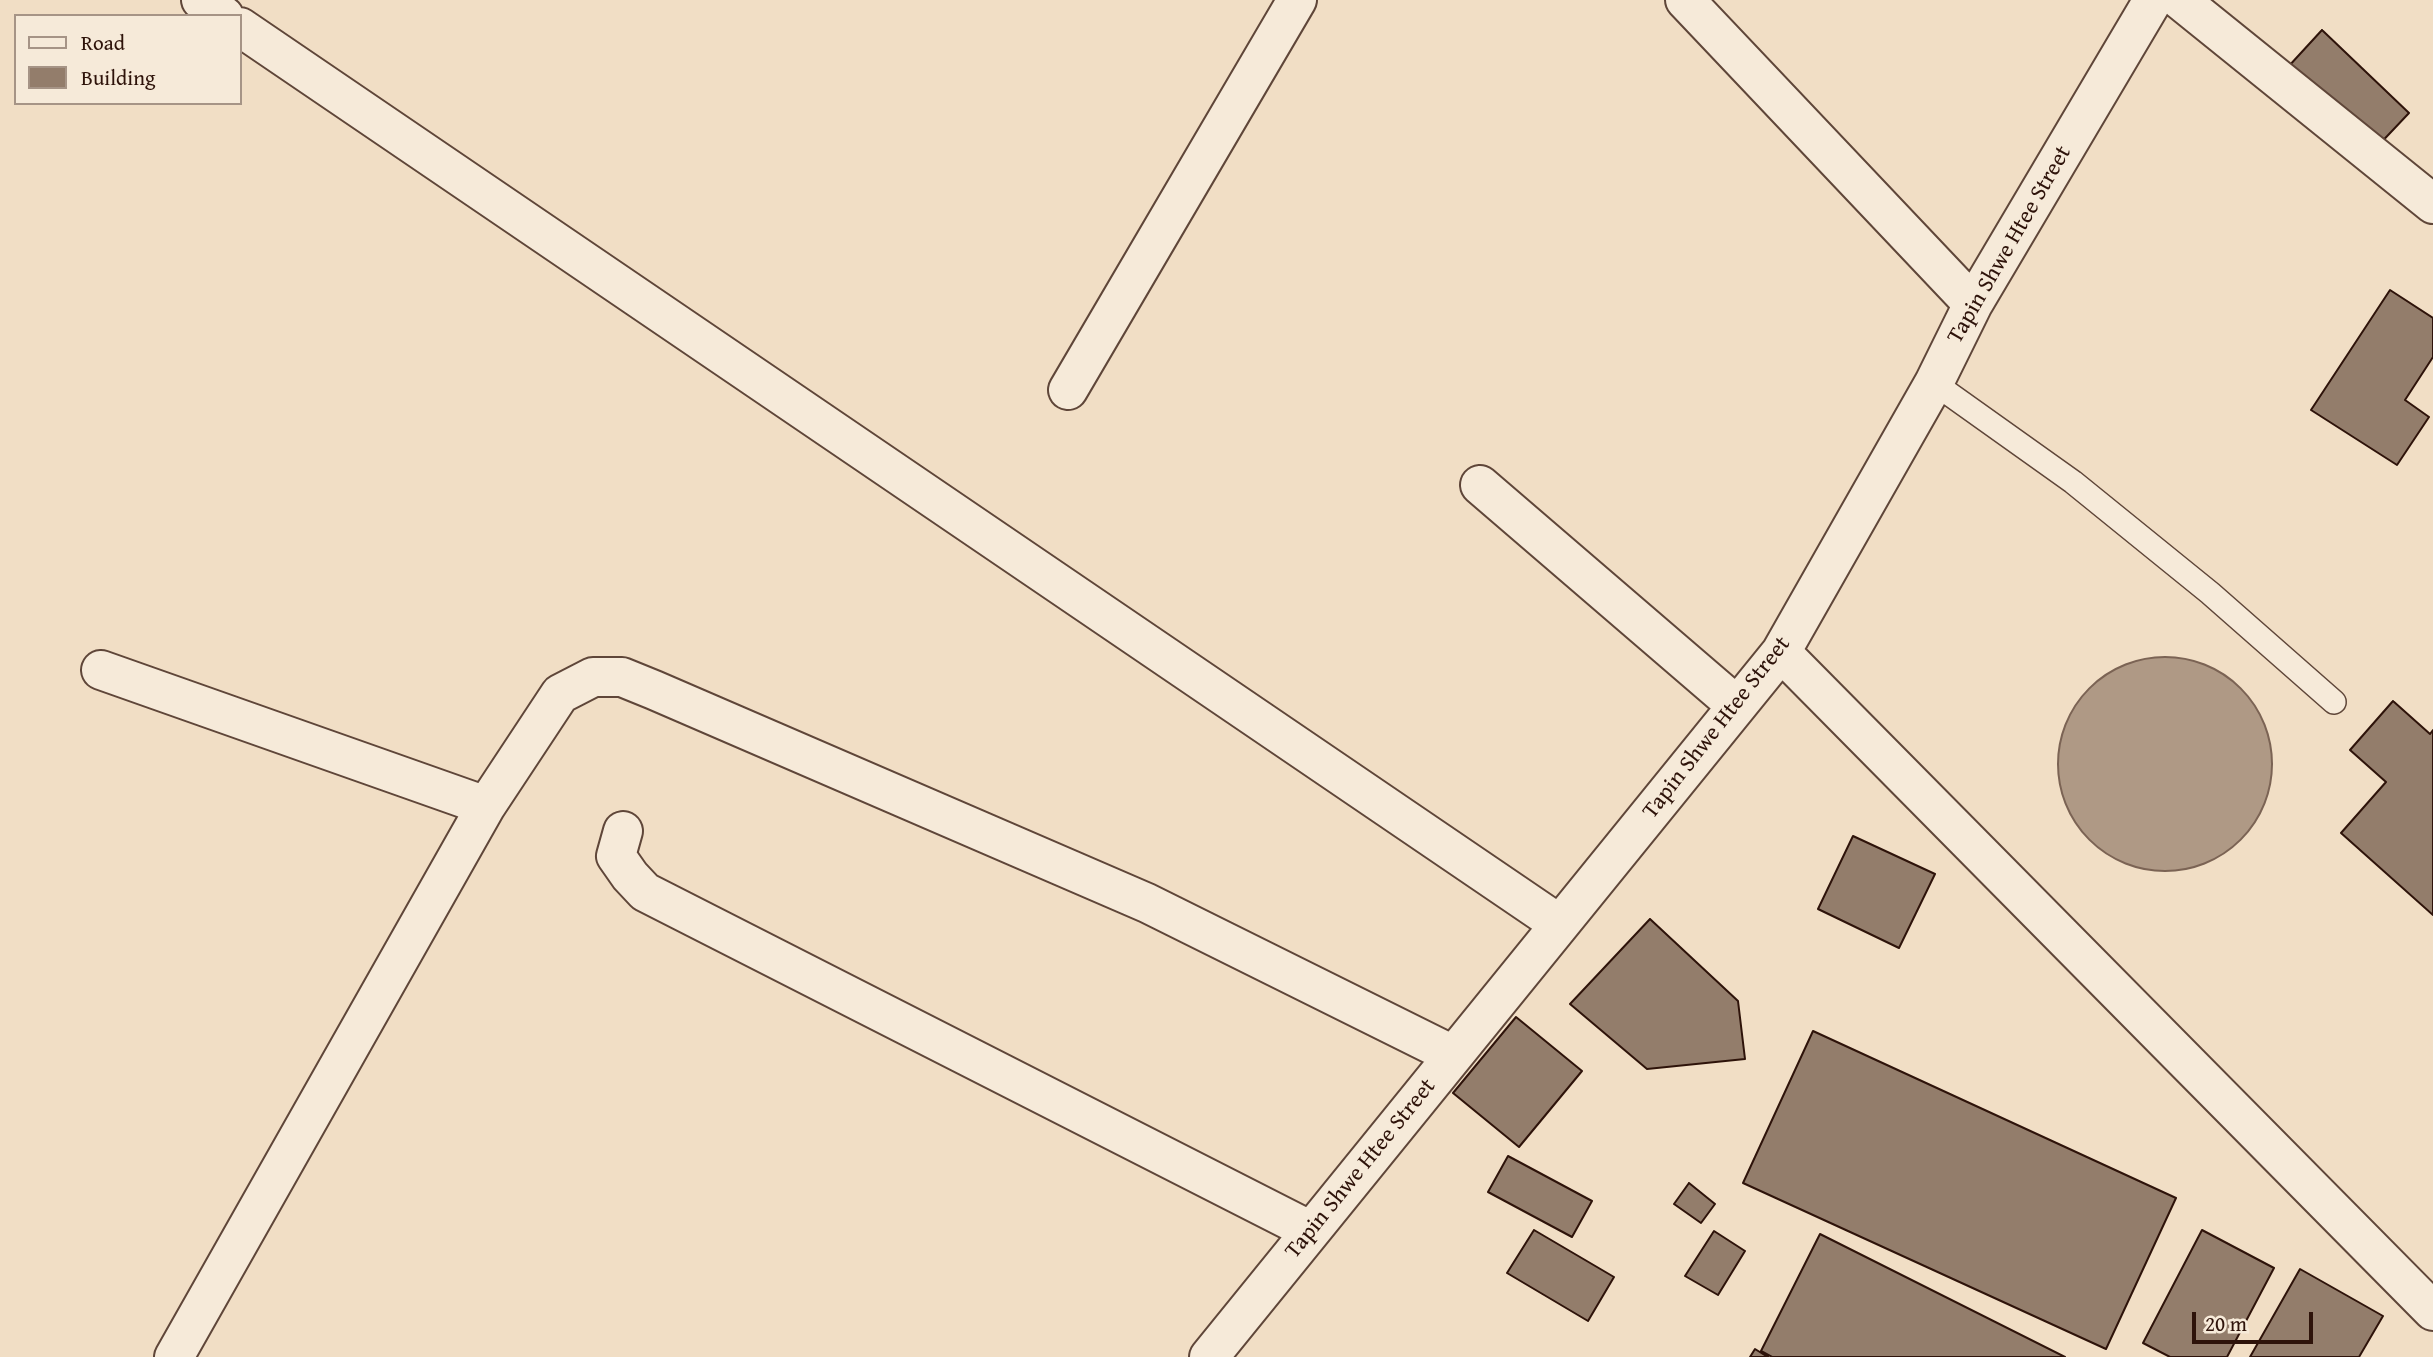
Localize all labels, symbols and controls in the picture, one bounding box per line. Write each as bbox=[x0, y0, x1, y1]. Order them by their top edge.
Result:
legend bbox=[14, 14, 242, 105]
text: Road bbox=[81, 27, 125, 58]
text: Building bbox=[81, 62, 155, 93]
street label: Tapin Shwe Htee Street bbox=[1942, 141, 2078, 349]
street label: Tapin Shwe Htee Street bbox=[1637, 631, 1797, 825]
street label: Tapin Shwe Htee Street bbox=[1280, 1073, 1442, 1265]
scale bar bbox=[2195, 1298, 2316, 1342]
text: 20 m bbox=[2205, 1308, 2247, 1339]

